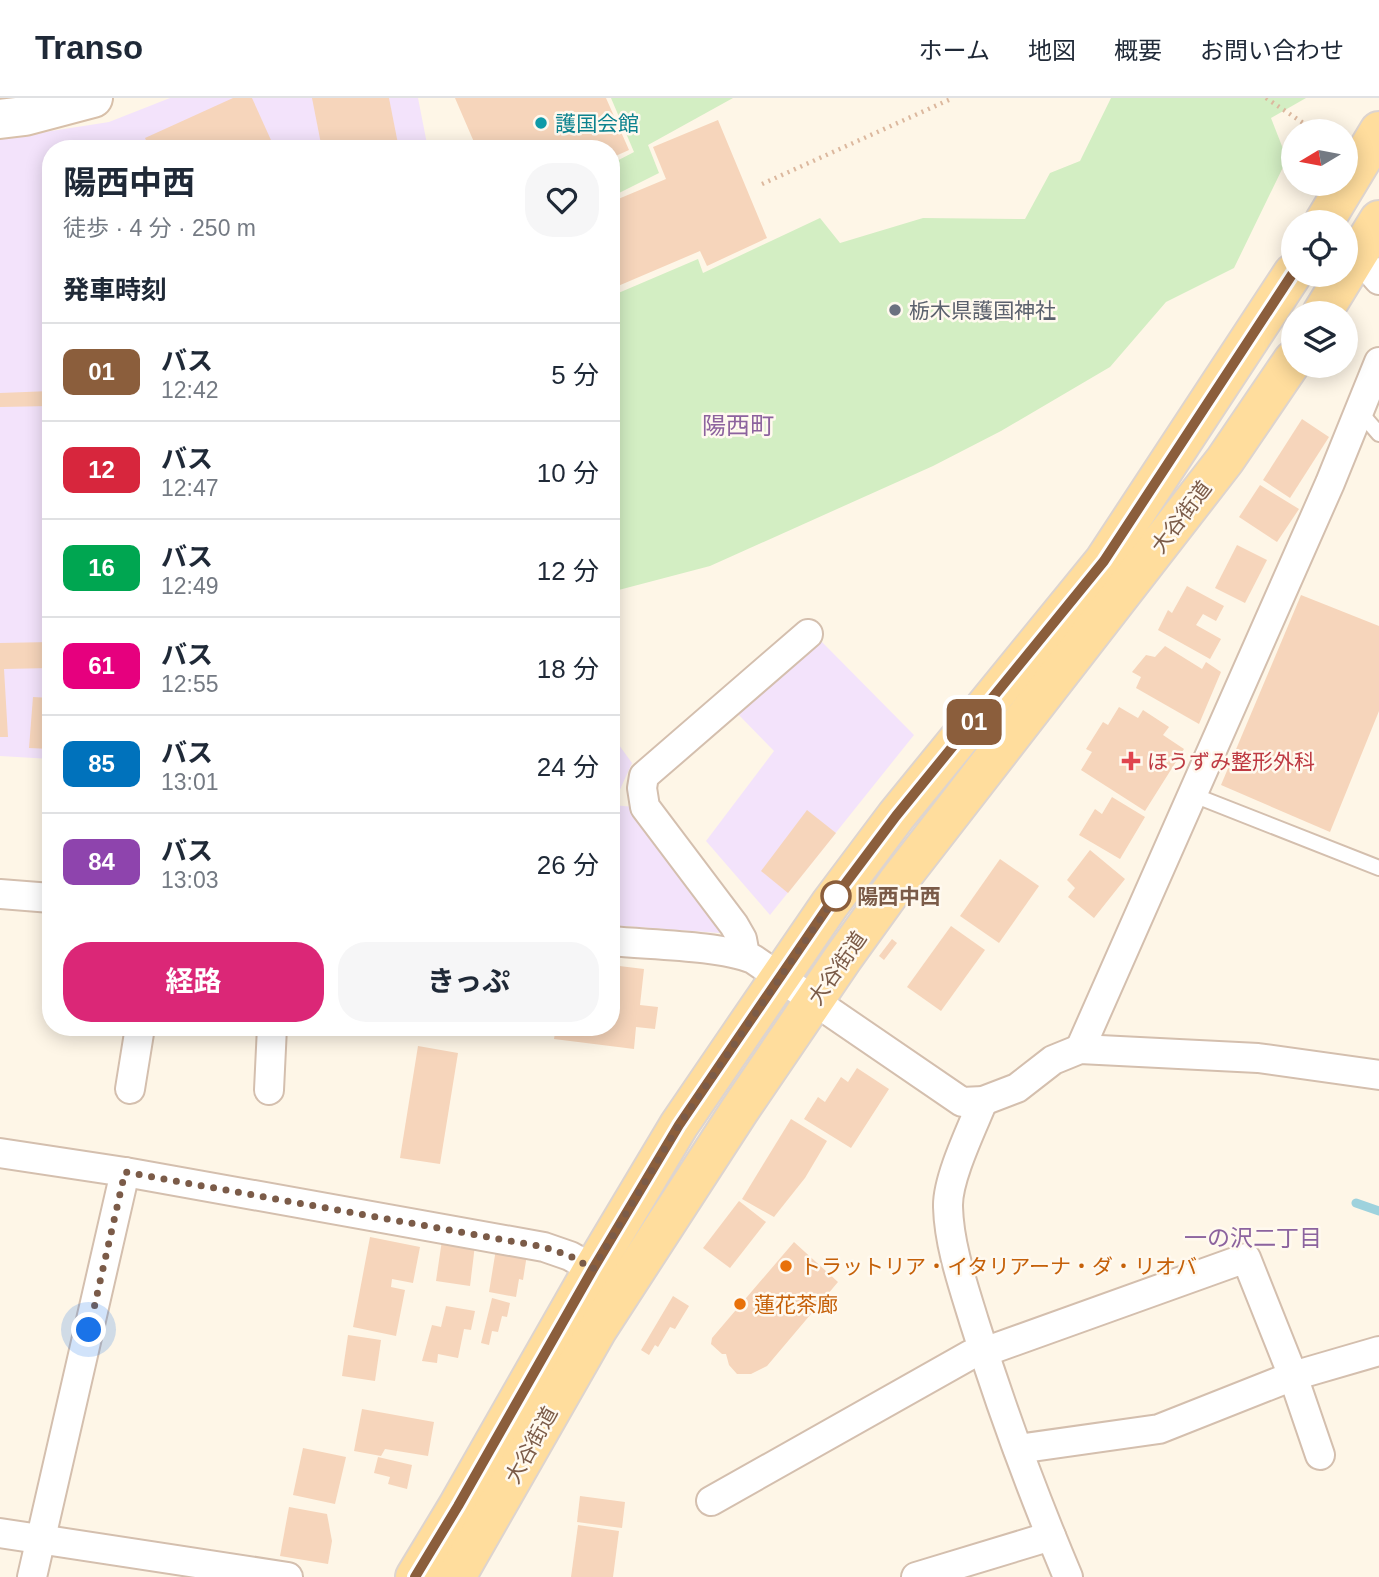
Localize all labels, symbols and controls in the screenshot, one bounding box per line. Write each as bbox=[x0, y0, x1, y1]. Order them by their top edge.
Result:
text: Transo bbox=[35, 29, 143, 66]
text: ホーム bbox=[919, 37, 990, 64]
text: 地図 bbox=[1028, 37, 1076, 64]
text: 概要 bbox=[1114, 37, 1162, 64]
text: お問い合わせ bbox=[1200, 37, 1344, 64]
place label: 護国会館 bbox=[555, 112, 639, 135]
marker: 護国会館 bbox=[533, 115, 549, 131]
north arrow bbox=[1281, 119, 1358, 196]
map controls bbox=[1281, 119, 1358, 378]
button: heart bbox=[525, 163, 599, 237]
text: 陽西中西 bbox=[63, 164, 195, 201]
button: locate bbox=[1281, 210, 1358, 287]
text: 徒歩 · 4 分 · 250 m bbox=[63, 215, 256, 241]
text: 発車時刻 bbox=[63, 275, 167, 305]
place label: 栃木県護国神社 bbox=[909, 299, 1056, 322]
button: layers bbox=[1281, 301, 1358, 378]
marker: 栃木県護国神社 bbox=[887, 302, 903, 318]
text: バス bbox=[161, 346, 213, 376]
text: 01 bbox=[88, 358, 115, 385]
text: 5 分 bbox=[551, 360, 599, 390]
text: 12:42 bbox=[161, 377, 219, 403]
district label: 陽西町 bbox=[702, 412, 774, 439]
text: バス bbox=[161, 444, 213, 474]
text: 12 bbox=[88, 456, 115, 483]
text: 10 分 bbox=[537, 458, 599, 488]
text: 12:47 bbox=[161, 475, 219, 501]
street label: 大谷街道 bbox=[1147, 477, 1215, 557]
text: バス bbox=[161, 542, 213, 572]
text: 16 bbox=[88, 554, 115, 581]
text: 12 分 bbox=[537, 556, 599, 586]
text: 12:49 bbox=[161, 573, 219, 599]
text: バス bbox=[161, 640, 213, 670]
text: 61 bbox=[88, 652, 115, 679]
text: 18 分 bbox=[537, 654, 599, 684]
text: 12:55 bbox=[161, 671, 219, 697]
line badge: 01 bbox=[942, 699, 1006, 745]
text: 01 bbox=[961, 708, 987, 735]
text: バス bbox=[161, 738, 213, 768]
text: 85 bbox=[88, 750, 115, 777]
place label: ほうずみ整形外科 bbox=[1147, 750, 1315, 773]
marker: ほうずみ整形外科 bbox=[1121, 751, 1141, 771]
text: 24 分 bbox=[537, 752, 599, 782]
text: 13:01 bbox=[161, 769, 219, 795]
text: バス bbox=[161, 836, 213, 866]
text: 84 bbox=[88, 848, 115, 875]
text: 26 分 bbox=[537, 850, 599, 880]
text: 13:03 bbox=[161, 867, 219, 893]
marker: 陽西中西 bbox=[821, 881, 851, 911]
place label: 陽西中西 bbox=[857, 885, 941, 908]
street label: 大谷街道 bbox=[803, 927, 871, 1009]
button: 経路 bbox=[63, 942, 324, 1022]
button: きっぷ bbox=[338, 942, 599, 1022]
district label: 一の沢二丁目 bbox=[1184, 1225, 1322, 1251]
place label: トラットリア・イタリアーナ・ダ・リオバ bbox=[800, 1255, 1197, 1278]
marker: トラットリア・イタリアーナ・ダ・リオバ bbox=[778, 1258, 794, 1274]
place label: 蓮花茶廊 bbox=[754, 1293, 838, 1316]
marker: 蓮花茶廊 bbox=[732, 1296, 748, 1312]
your location bbox=[71, 1312, 106, 1347]
street label: 大谷街道 bbox=[501, 1403, 561, 1487]

